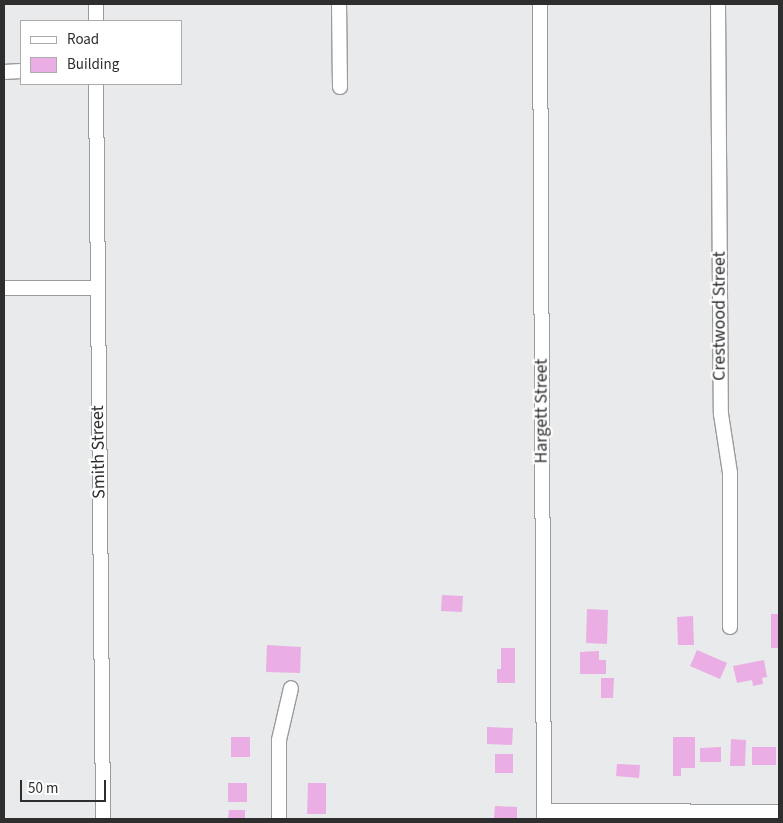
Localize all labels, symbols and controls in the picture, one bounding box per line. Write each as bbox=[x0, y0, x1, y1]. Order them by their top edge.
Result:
legend bbox=[20, 20, 182, 85]
text: Road bbox=[67, 29, 99, 50]
text: Building bbox=[67, 54, 119, 75]
street label: Crestwood Street bbox=[709, 251, 731, 381]
street label: Hargett Street bbox=[531, 359, 553, 463]
street label: Smith Street bbox=[87, 405, 111, 499]
scale bar bbox=[22, 770, 109, 802]
text: 50 m bbox=[28, 778, 58, 799]

